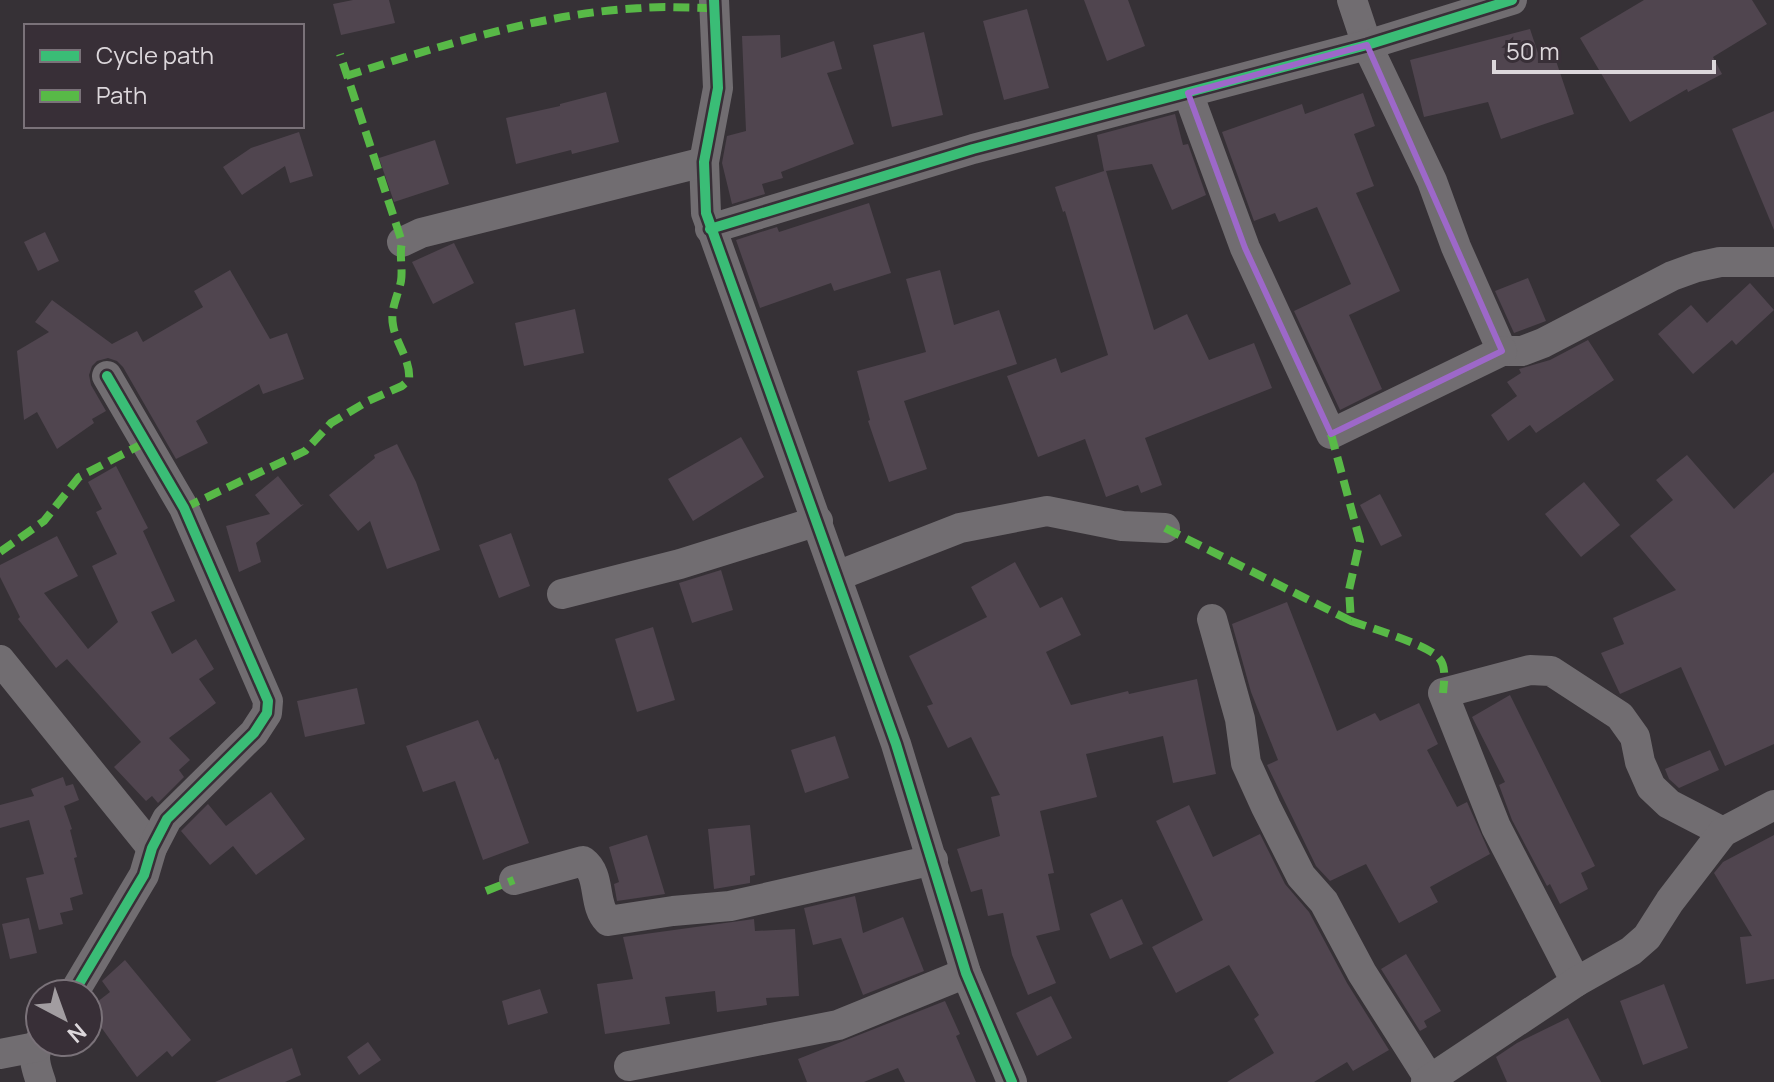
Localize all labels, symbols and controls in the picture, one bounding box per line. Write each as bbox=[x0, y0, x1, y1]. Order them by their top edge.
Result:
legend bbox=[24, 24, 304, 128]
scale bar bbox=[1494, 24, 1714, 74]
text: 50 m bbox=[1506, 34, 1560, 67]
text: Cycle path bbox=[96, 38, 214, 71]
text: Path bbox=[96, 78, 147, 111]
north arrow bbox=[24, 978, 104, 1058]
text: N bbox=[61, 1017, 93, 1050]

